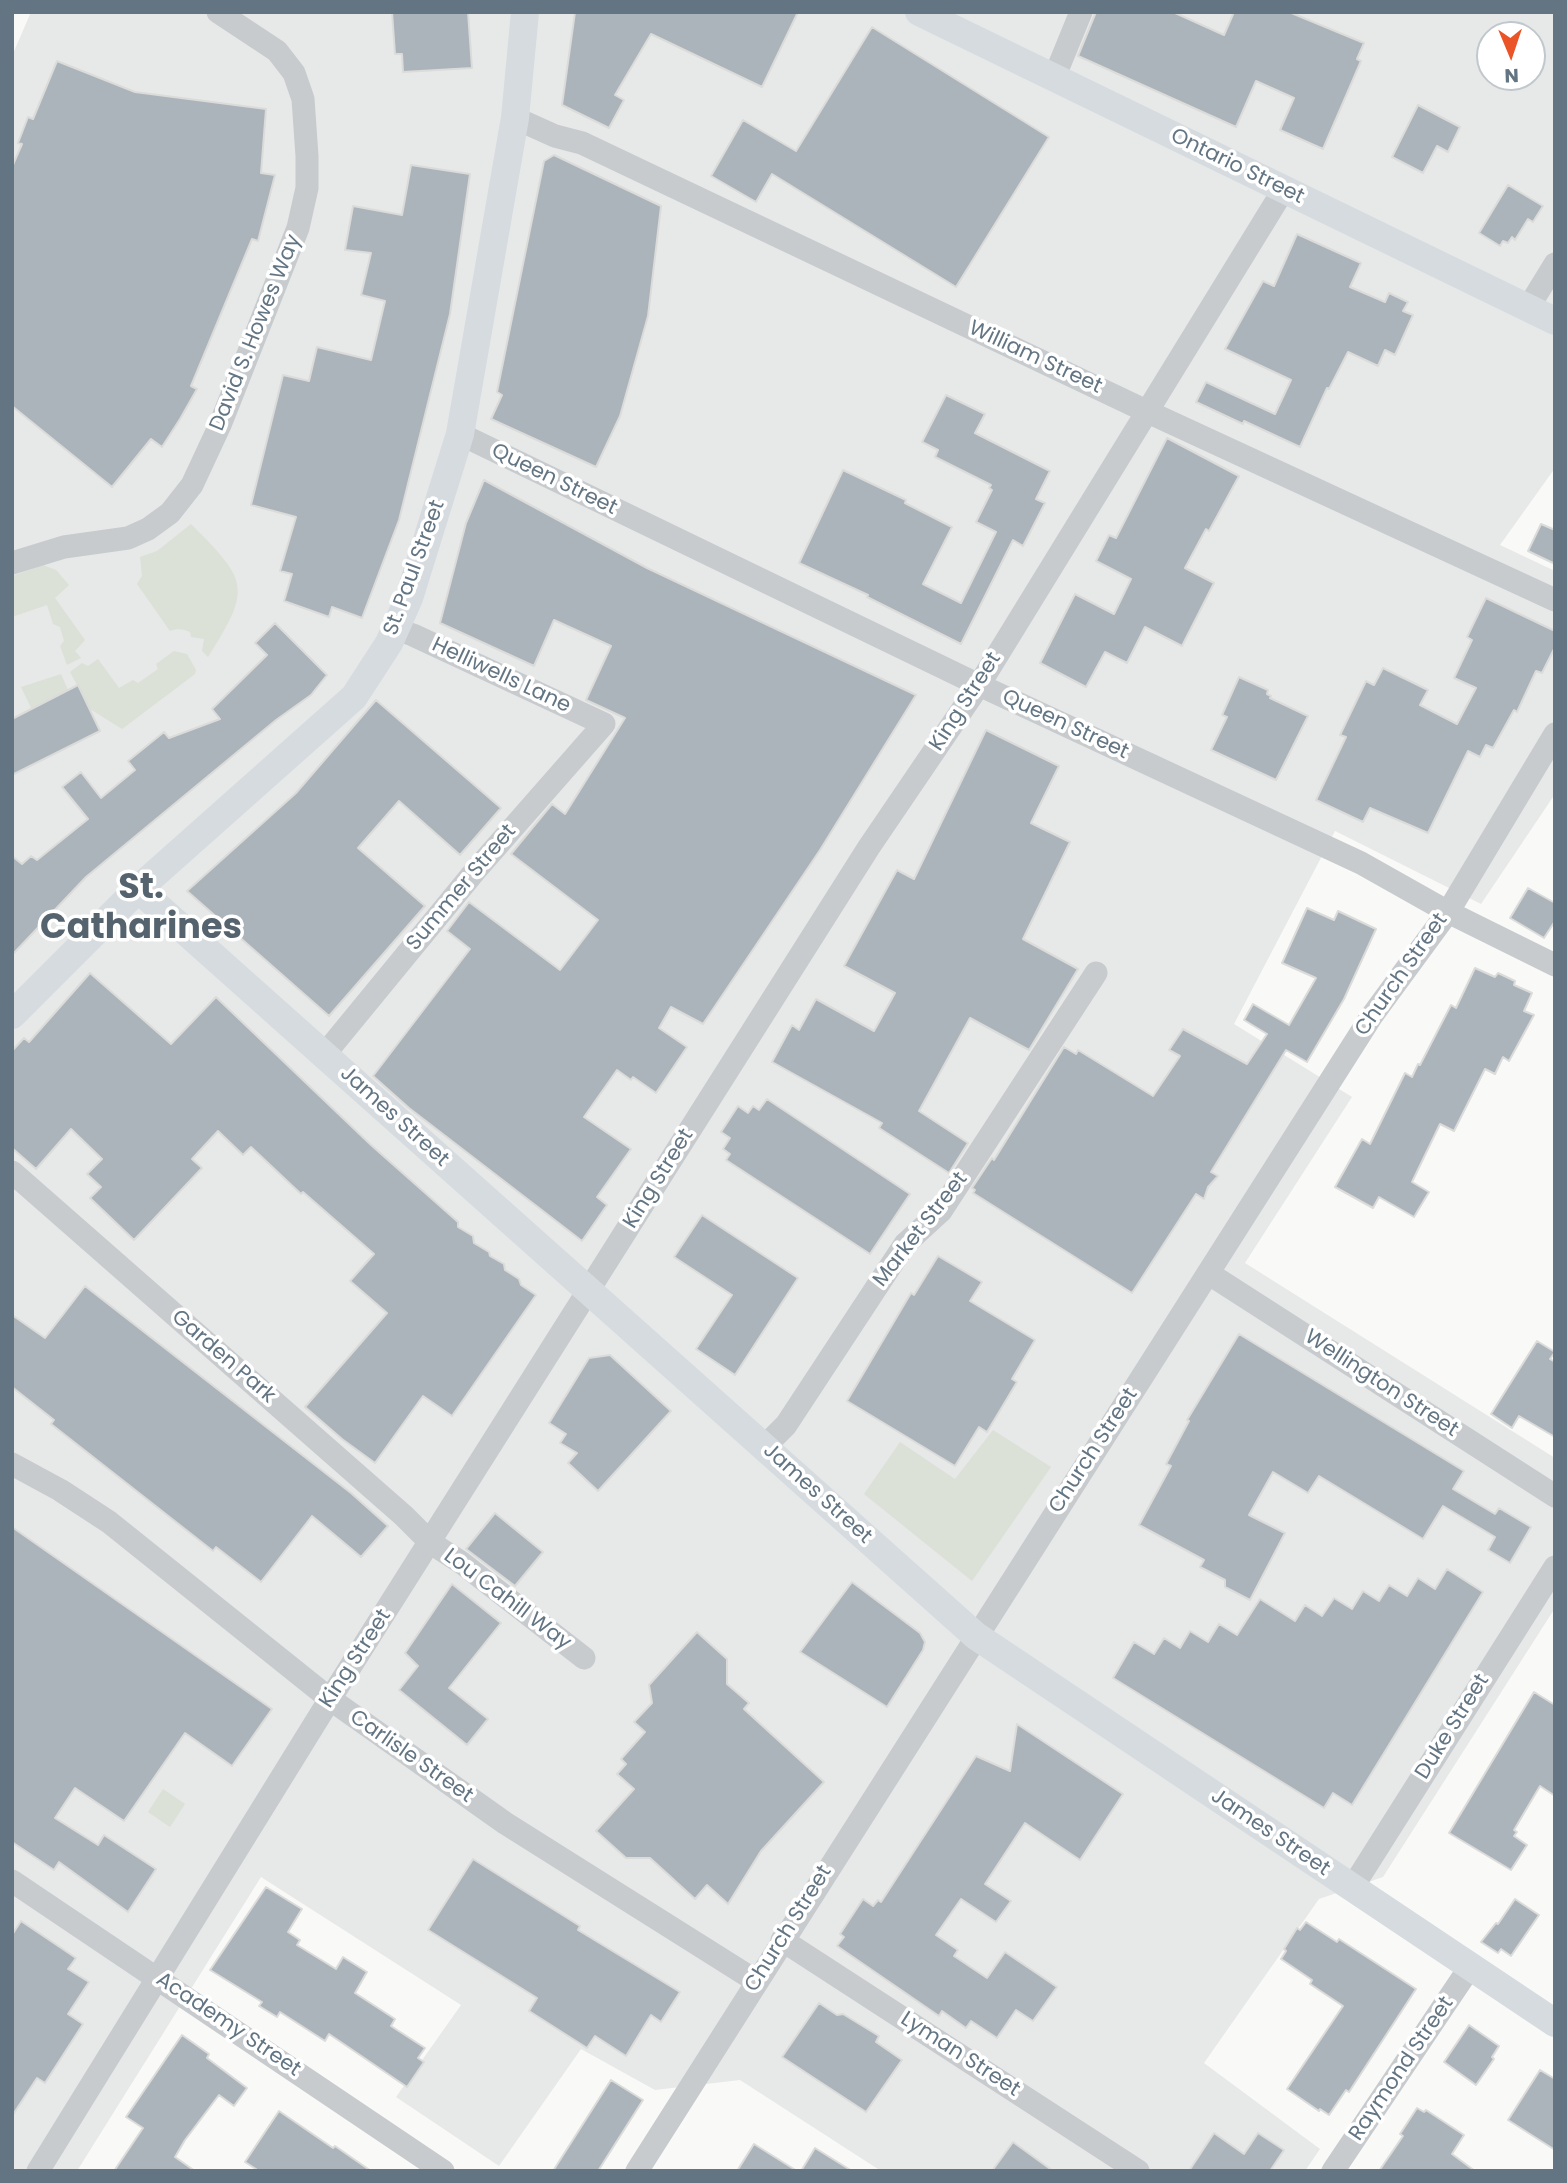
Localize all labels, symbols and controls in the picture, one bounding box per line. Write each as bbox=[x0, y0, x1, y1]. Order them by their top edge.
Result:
north arrow bbox=[1476, 21, 1546, 91]
text: N bbox=[1504, 62, 1519, 89]
street label: Ontario Street bbox=[1166, 124, 1308, 210]
street label: David S. Howes Way bbox=[205, 231, 307, 435]
street label: William Street bbox=[964, 316, 1106, 400]
street label: Queen Street bbox=[487, 439, 621, 521]
street label: St. Paul Street bbox=[379, 497, 451, 639]
street label: Helliwells Lane bbox=[428, 633, 574, 719]
street label: King Street bbox=[925, 648, 1007, 756]
street label: Queen Street bbox=[998, 685, 1132, 765]
street label: Summer Street bbox=[402, 820, 522, 956]
district label: St. Catharines bbox=[40, 868, 242, 950]
street label: Church Street bbox=[1350, 909, 1454, 1041]
street label: James Street bbox=[334, 1061, 454, 1173]
street label: King Street bbox=[619, 1125, 699, 1233]
street label: Market Street bbox=[868, 1168, 974, 1292]
street label: Garden Park bbox=[166, 1305, 280, 1409]
street label: Wellington Street bbox=[1299, 1325, 1463, 1443]
street label: Church Street bbox=[1044, 1384, 1144, 1518]
street label: James Street bbox=[757, 1438, 877, 1550]
street label: Lou Cahill Way bbox=[438, 1544, 576, 1656]
street label: King Street bbox=[315, 1605, 397, 1713]
street label: Duke Street bbox=[1411, 1670, 1495, 1784]
street label: Carlisle Street bbox=[344, 1705, 478, 1809]
street label: James Street bbox=[1206, 1784, 1334, 1882]
street label: Church Street bbox=[740, 1861, 838, 1997]
street label: Academy Street bbox=[151, 1967, 305, 2083]
street label: Raymond Street bbox=[1344, 1992, 1460, 2146]
street label: Lyman Street bbox=[896, 2007, 1024, 2103]

